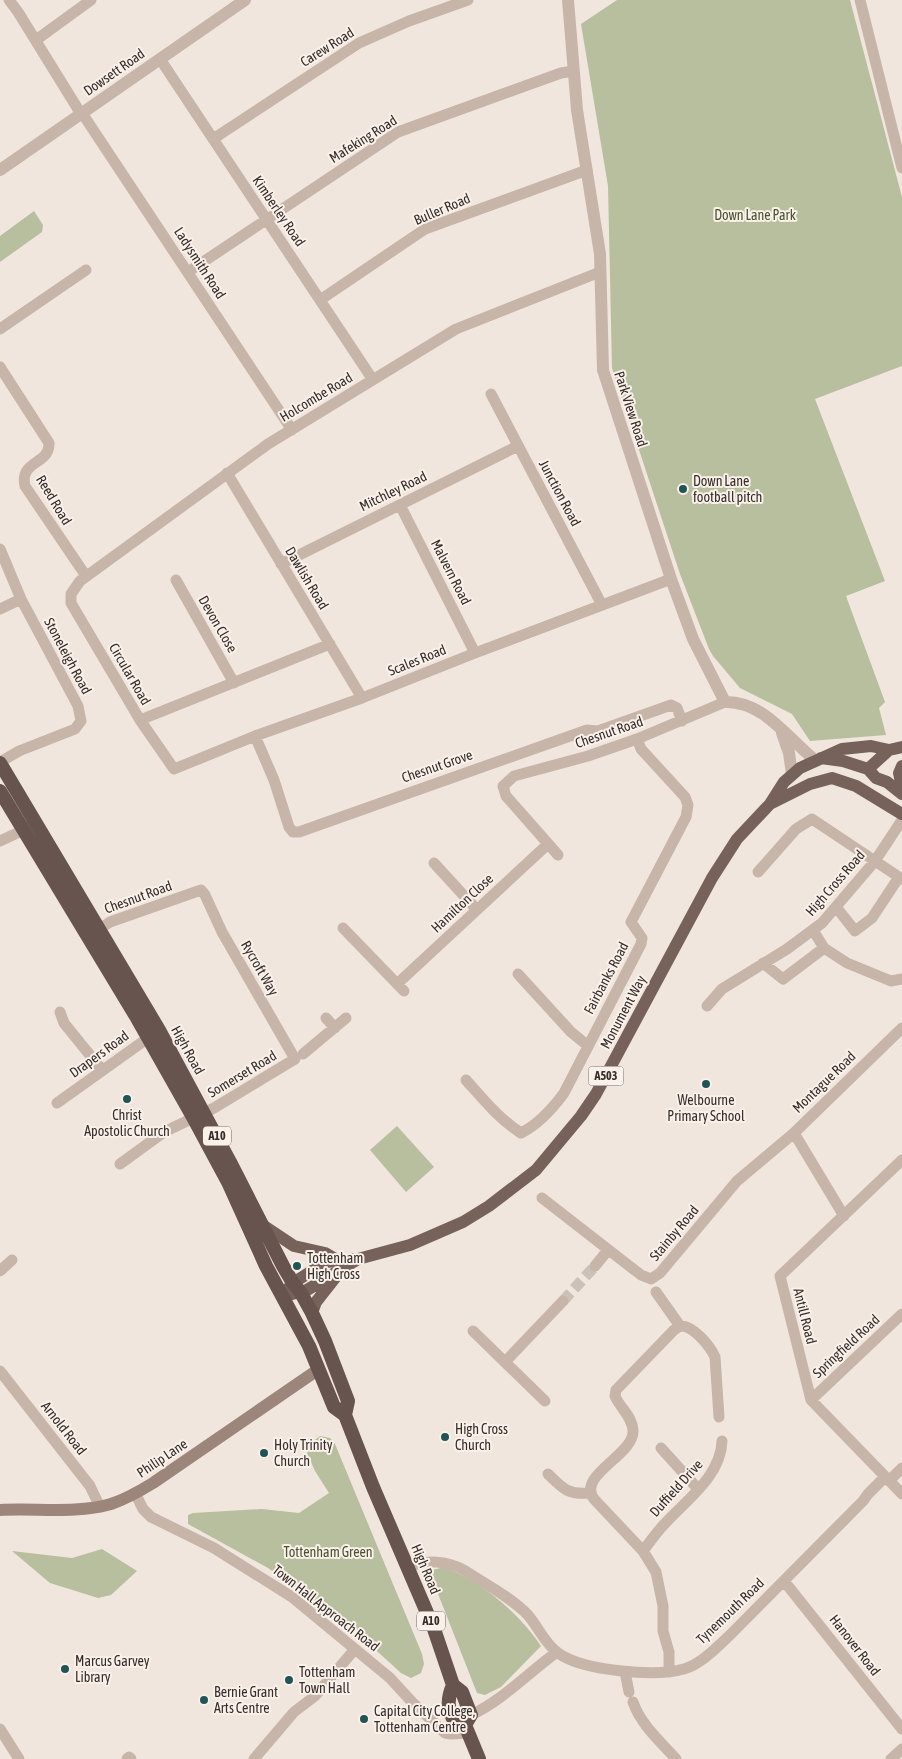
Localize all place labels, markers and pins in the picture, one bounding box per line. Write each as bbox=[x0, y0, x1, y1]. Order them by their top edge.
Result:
place label: Down Lane football pitch bbox=[693, 473, 762, 505]
marker: Down Lane football pitch bbox=[677, 483, 689, 495]
marker: Welbourne Primary School bbox=[700, 1078, 712, 1090]
place label: Welbourne Primary School bbox=[667, 1092, 745, 1124]
marker: Christ Apostolic Church bbox=[121, 1093, 133, 1105]
place label: Christ Apostolic Church bbox=[84, 1107, 170, 1139]
place label: Tottenham High Cross bbox=[307, 1250, 363, 1282]
marker: Tottenham High Cross bbox=[291, 1260, 303, 1272]
place label: High Cross Church bbox=[455, 1421, 508, 1453]
marker: High Cross Church bbox=[439, 1431, 451, 1443]
place label: Holy Trinity Church bbox=[274, 1437, 333, 1469]
marker: Holy Trinity Church bbox=[258, 1447, 270, 1459]
place label: Marcus Garvey Library bbox=[75, 1653, 150, 1685]
marker: Marcus Garvey Library bbox=[59, 1663, 71, 1675]
place label: Tottenham Town Hall bbox=[299, 1664, 355, 1696]
marker: Tottenham Town Hall bbox=[283, 1674, 295, 1686]
place label: Bernie Grant Arts Centre bbox=[214, 1684, 278, 1716]
marker: Bernie Grant Arts Centre bbox=[198, 1694, 210, 1706]
place label: Capital City College, Tottenham Centre bbox=[374, 1703, 475, 1735]
marker: Capital City College, Tottenham Centre bbox=[358, 1713, 370, 1725]

